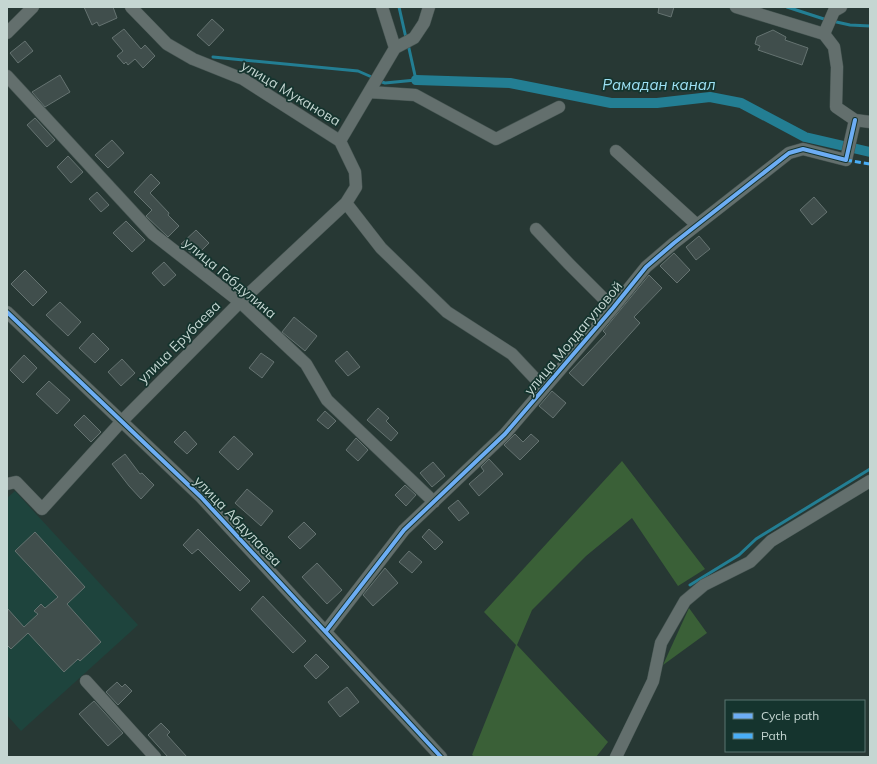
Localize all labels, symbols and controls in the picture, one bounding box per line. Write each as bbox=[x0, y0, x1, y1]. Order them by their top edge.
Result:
street label: улица Муканова bbox=[238, 56, 344, 130]
water label: Рамадан канал bbox=[602, 75, 716, 94]
street label: улица Габдулина bbox=[180, 234, 280, 322]
street label: улица Молдагуловой bbox=[520, 277, 626, 399]
street label: улица Ерубаева bbox=[134, 297, 224, 387]
street label: улица Абдулаева bbox=[190, 472, 286, 570]
legend bbox=[725, 700, 865, 752]
text: Cycle path bbox=[761, 708, 819, 723]
text: Path bbox=[761, 728, 787, 743]

